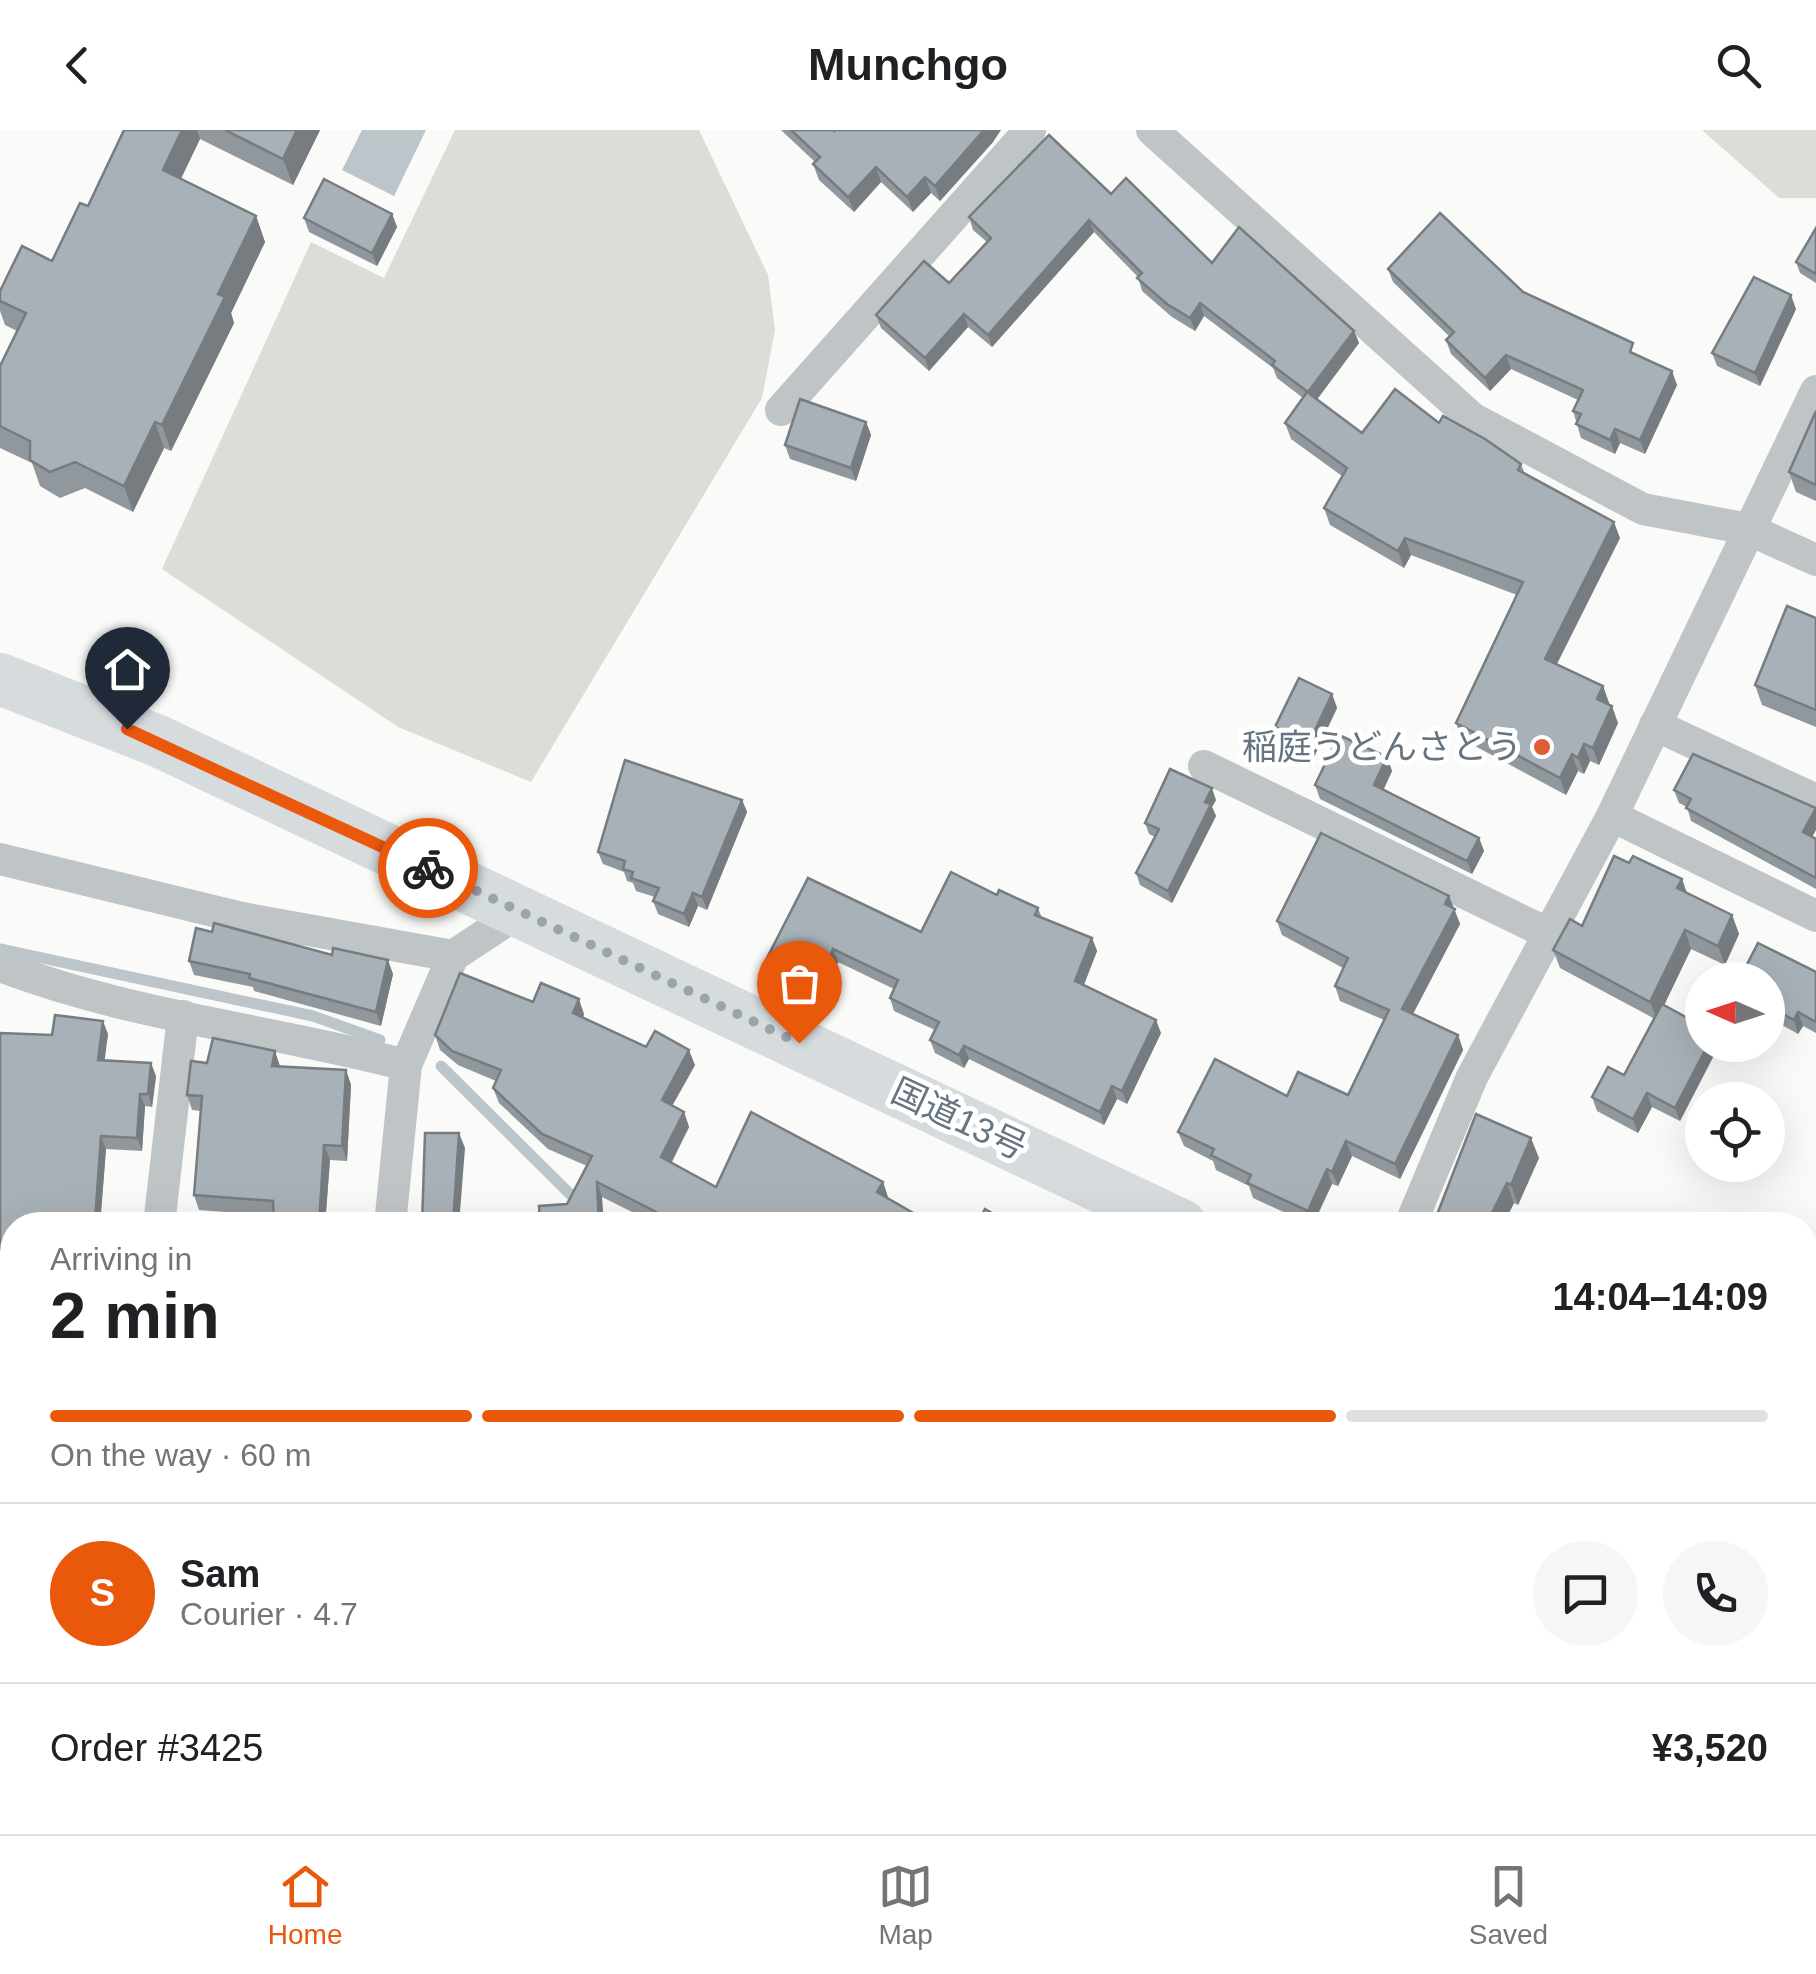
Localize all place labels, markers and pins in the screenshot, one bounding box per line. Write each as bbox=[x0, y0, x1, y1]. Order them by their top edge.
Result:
pin bbox=[85, 627, 170, 730]
place label: 稲庭うどんさとう bbox=[1242, 727, 1522, 766]
marker: 稲庭うどんさとう bbox=[1531, 736, 1553, 758]
pin bbox=[757, 941, 842, 1044]

